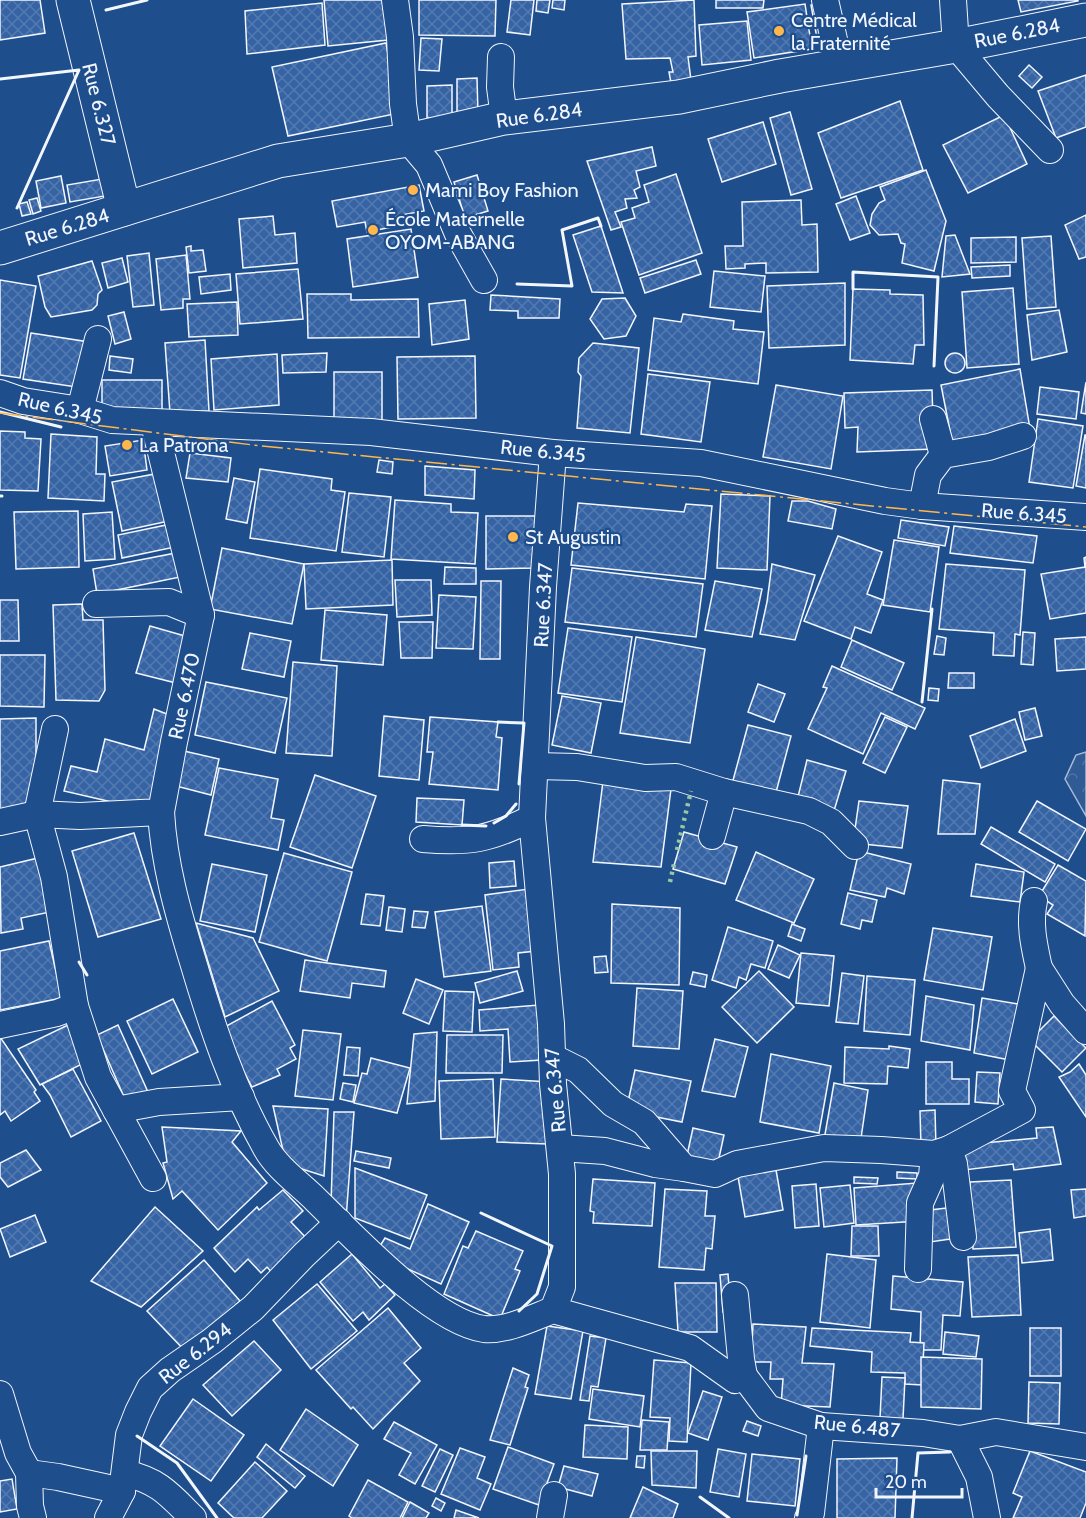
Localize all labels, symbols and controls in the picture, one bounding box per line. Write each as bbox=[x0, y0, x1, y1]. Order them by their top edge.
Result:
place label: Centre Médical la Fraternité bbox=[791, 8, 917, 55]
street label: Rue 6.284 bbox=[972, 13, 1062, 53]
marker: Centre Médical la Fraternité bbox=[772, 24, 786, 38]
street label: Rue 6.327 bbox=[77, 60, 121, 148]
street label: Rue 6.284 bbox=[494, 97, 584, 133]
place label: Mami Boy Fashion bbox=[425, 178, 579, 202]
marker: Mami Boy Fashion bbox=[406, 183, 420, 197]
street label: Rue 6.284 bbox=[22, 203, 112, 251]
place label: École Maternelle OYOM-ABANG bbox=[385, 207, 525, 254]
marker: École Maternelle OYOM-ABANG bbox=[366, 223, 380, 237]
street label: Rue 6.345 bbox=[16, 387, 104, 429]
place label: La Patrona bbox=[139, 433, 229, 457]
street label: Rue 6.345 bbox=[499, 435, 587, 467]
marker: La Patrona bbox=[120, 438, 134, 452]
street label: Rue 6.345 bbox=[980, 498, 1068, 528]
place label: St Augustin bbox=[525, 525, 621, 549]
marker: St Augustin bbox=[506, 530, 520, 544]
street label: Rue 6.347 bbox=[529, 562, 557, 648]
street label: Rue 6.470 bbox=[163, 650, 205, 742]
street label: Rue 6.347 bbox=[539, 1047, 571, 1133]
street label: Rue 6.294 bbox=[154, 1317, 237, 1389]
street label: Rue 6.487 bbox=[813, 1410, 901, 1442]
scale bar bbox=[876, 1461, 962, 1499]
text: 20 m bbox=[885, 1471, 927, 1493]

